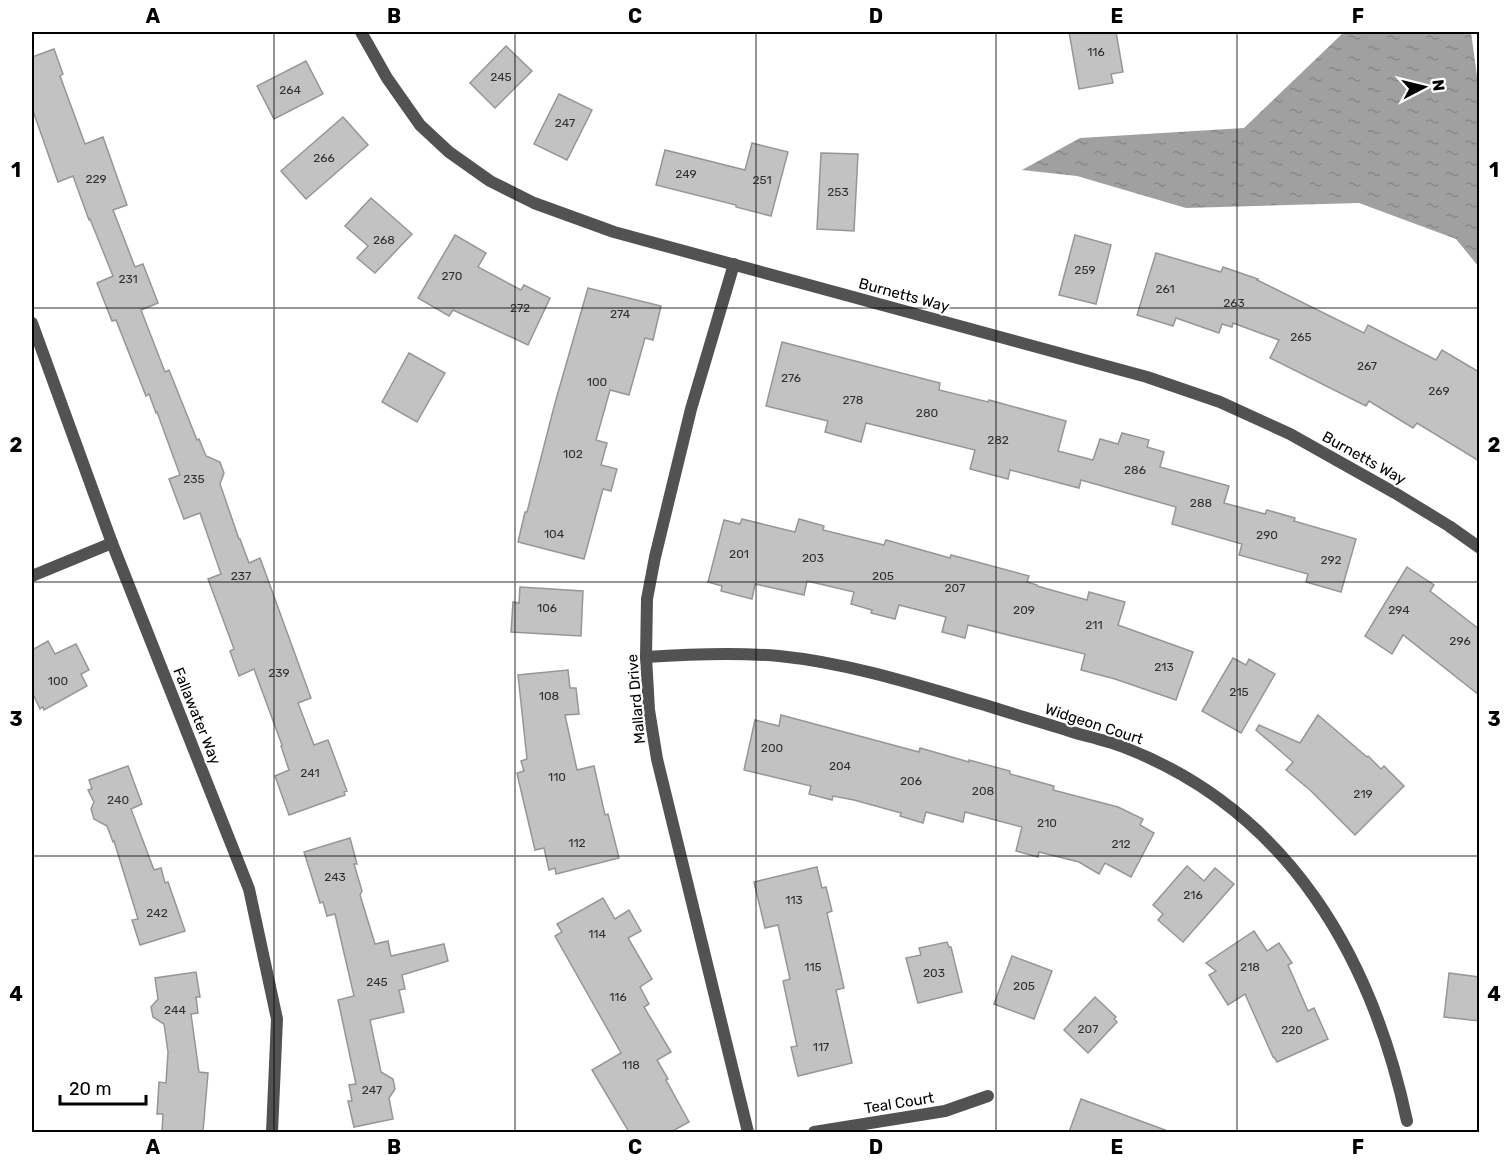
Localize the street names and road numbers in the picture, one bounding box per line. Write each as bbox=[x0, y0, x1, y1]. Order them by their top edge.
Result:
street label: Burnetts Way bbox=[857, 274, 951, 316]
street label: Burnetts Way bbox=[1319, 428, 1409, 488]
street label: Mallard Drive bbox=[623, 653, 649, 745]
street label: Fallawater Way bbox=[169, 665, 225, 767]
street label: Widgeon Court bbox=[1042, 700, 1146, 748]
street label: Teal Court bbox=[863, 1089, 935, 1117]

